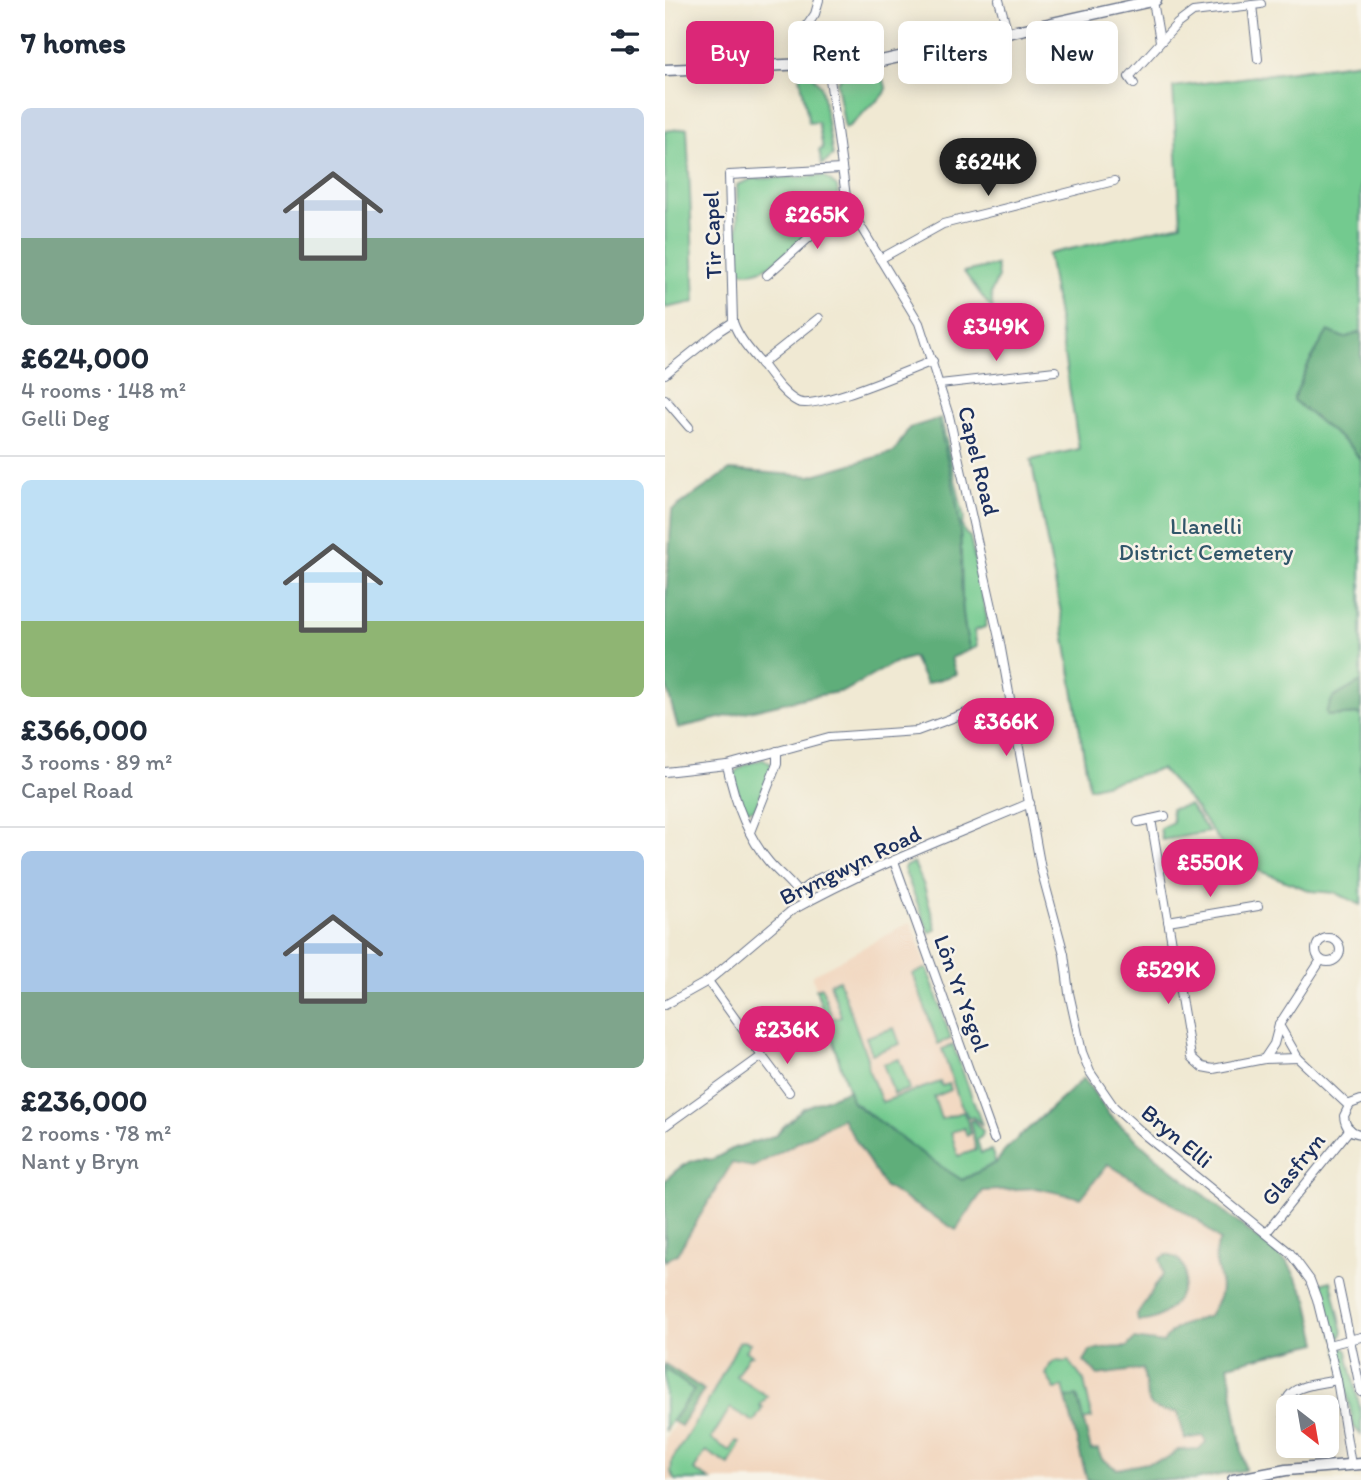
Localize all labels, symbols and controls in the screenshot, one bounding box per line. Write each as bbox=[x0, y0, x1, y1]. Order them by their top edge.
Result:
chip: Buy bbox=[686, 21, 774, 84]
chip: Rent bbox=[788, 21, 884, 84]
chip: Filters bbox=[898, 21, 1012, 84]
chip: New bbox=[1026, 21, 1118, 84]
icon: filters bbox=[606, 23, 644, 61]
text: 7 homes bbox=[21, 24, 126, 61]
pin: £624K bbox=[939, 138, 1037, 198]
text: £624K bbox=[955, 147, 1021, 175]
icon: home bbox=[270, 153, 396, 279]
street label: Tir Capel bbox=[696, 190, 728, 280]
pin: £265K bbox=[768, 191, 866, 251]
text: £265K bbox=[785, 200, 849, 228]
pin: £349K bbox=[947, 304, 1045, 363]
text: £349K bbox=[963, 312, 1029, 340]
text: £624,000 bbox=[21, 339, 149, 376]
text: 4 rooms · 148 m² bbox=[21, 376, 186, 404]
street label: Capel Road bbox=[952, 403, 1006, 519]
text: Gelli Deg bbox=[21, 404, 109, 432]
park label: Llanelli District Cemetery bbox=[1119, 512, 1294, 566]
icon: home bbox=[270, 525, 396, 651]
pin: £366K bbox=[957, 698, 1055, 758]
text: £366K bbox=[974, 707, 1038, 735]
text: £366,000 bbox=[21, 711, 148, 748]
text: 3 rooms · 89 m² bbox=[21, 748, 172, 776]
text: Capel Road bbox=[21, 776, 133, 804]
street label: Bryngwyn Road bbox=[775, 819, 925, 911]
pin: £550K bbox=[1161, 839, 1259, 899]
text: £550K bbox=[1177, 848, 1243, 876]
icon: home bbox=[270, 896, 396, 1022]
street label: Lôn Yr Ysgol bbox=[928, 931, 996, 1056]
pin: £529K bbox=[1119, 946, 1217, 1006]
text: £529K bbox=[1136, 955, 1200, 983]
pin: £236K bbox=[738, 1006, 836, 1066]
text: £236K bbox=[755, 1015, 819, 1043]
text: £236,000 bbox=[21, 1082, 148, 1119]
street label: Bryn Elli bbox=[1136, 1098, 1218, 1174]
text: 2 rooms · 78 m² bbox=[21, 1119, 171, 1147]
street label: Glasfryn bbox=[1255, 1127, 1331, 1211]
text: Nant y Bryn bbox=[21, 1147, 139, 1175]
north arrow bbox=[1276, 1395, 1339, 1458]
map controls bbox=[1276, 1395, 1339, 1458]

